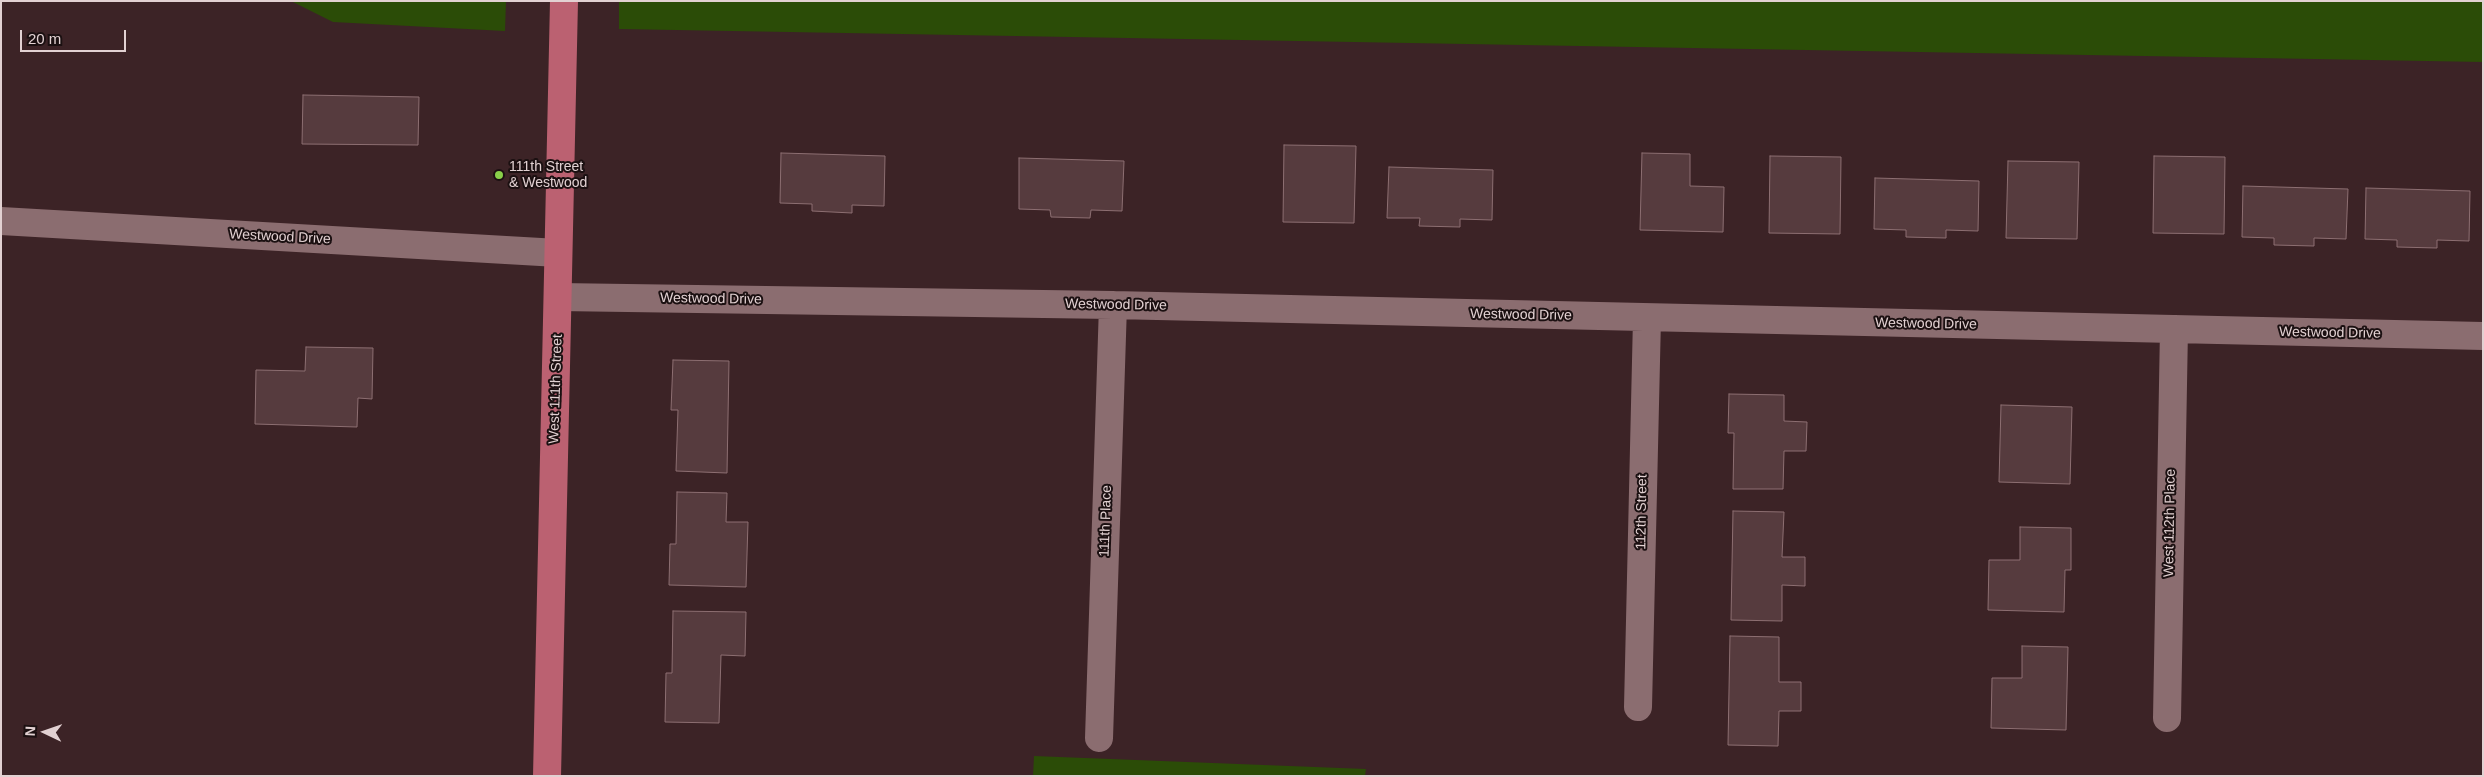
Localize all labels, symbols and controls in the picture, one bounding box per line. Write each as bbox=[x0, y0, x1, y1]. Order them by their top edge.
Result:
scale bar bbox=[22, 20, 129, 52]
text: 20 m bbox=[28, 30, 61, 47]
place label: 111th Street & Westwood bbox=[509, 159, 587, 192]
marker: 111th Street & Westwood bbox=[493, 169, 505, 181]
street label: Westwood Drive bbox=[229, 226, 331, 248]
street label: Westwood Drive bbox=[660, 290, 762, 308]
street label: Westwood Drive bbox=[1065, 296, 1167, 314]
street label: Westwood Drive bbox=[1470, 306, 1572, 324]
street label: Westwood Drive bbox=[1875, 315, 1977, 333]
street label: Westwood Drive bbox=[2279, 324, 2381, 342]
street label: West 111th Street bbox=[546, 334, 566, 444]
street label: West 112th Place bbox=[2161, 469, 2179, 577]
street label: 112th Street bbox=[1633, 474, 1651, 550]
street label: 111th Place bbox=[1096, 485, 1116, 557]
north arrow bbox=[20, 707, 70, 757]
text: N bbox=[22, 726, 38, 737]

